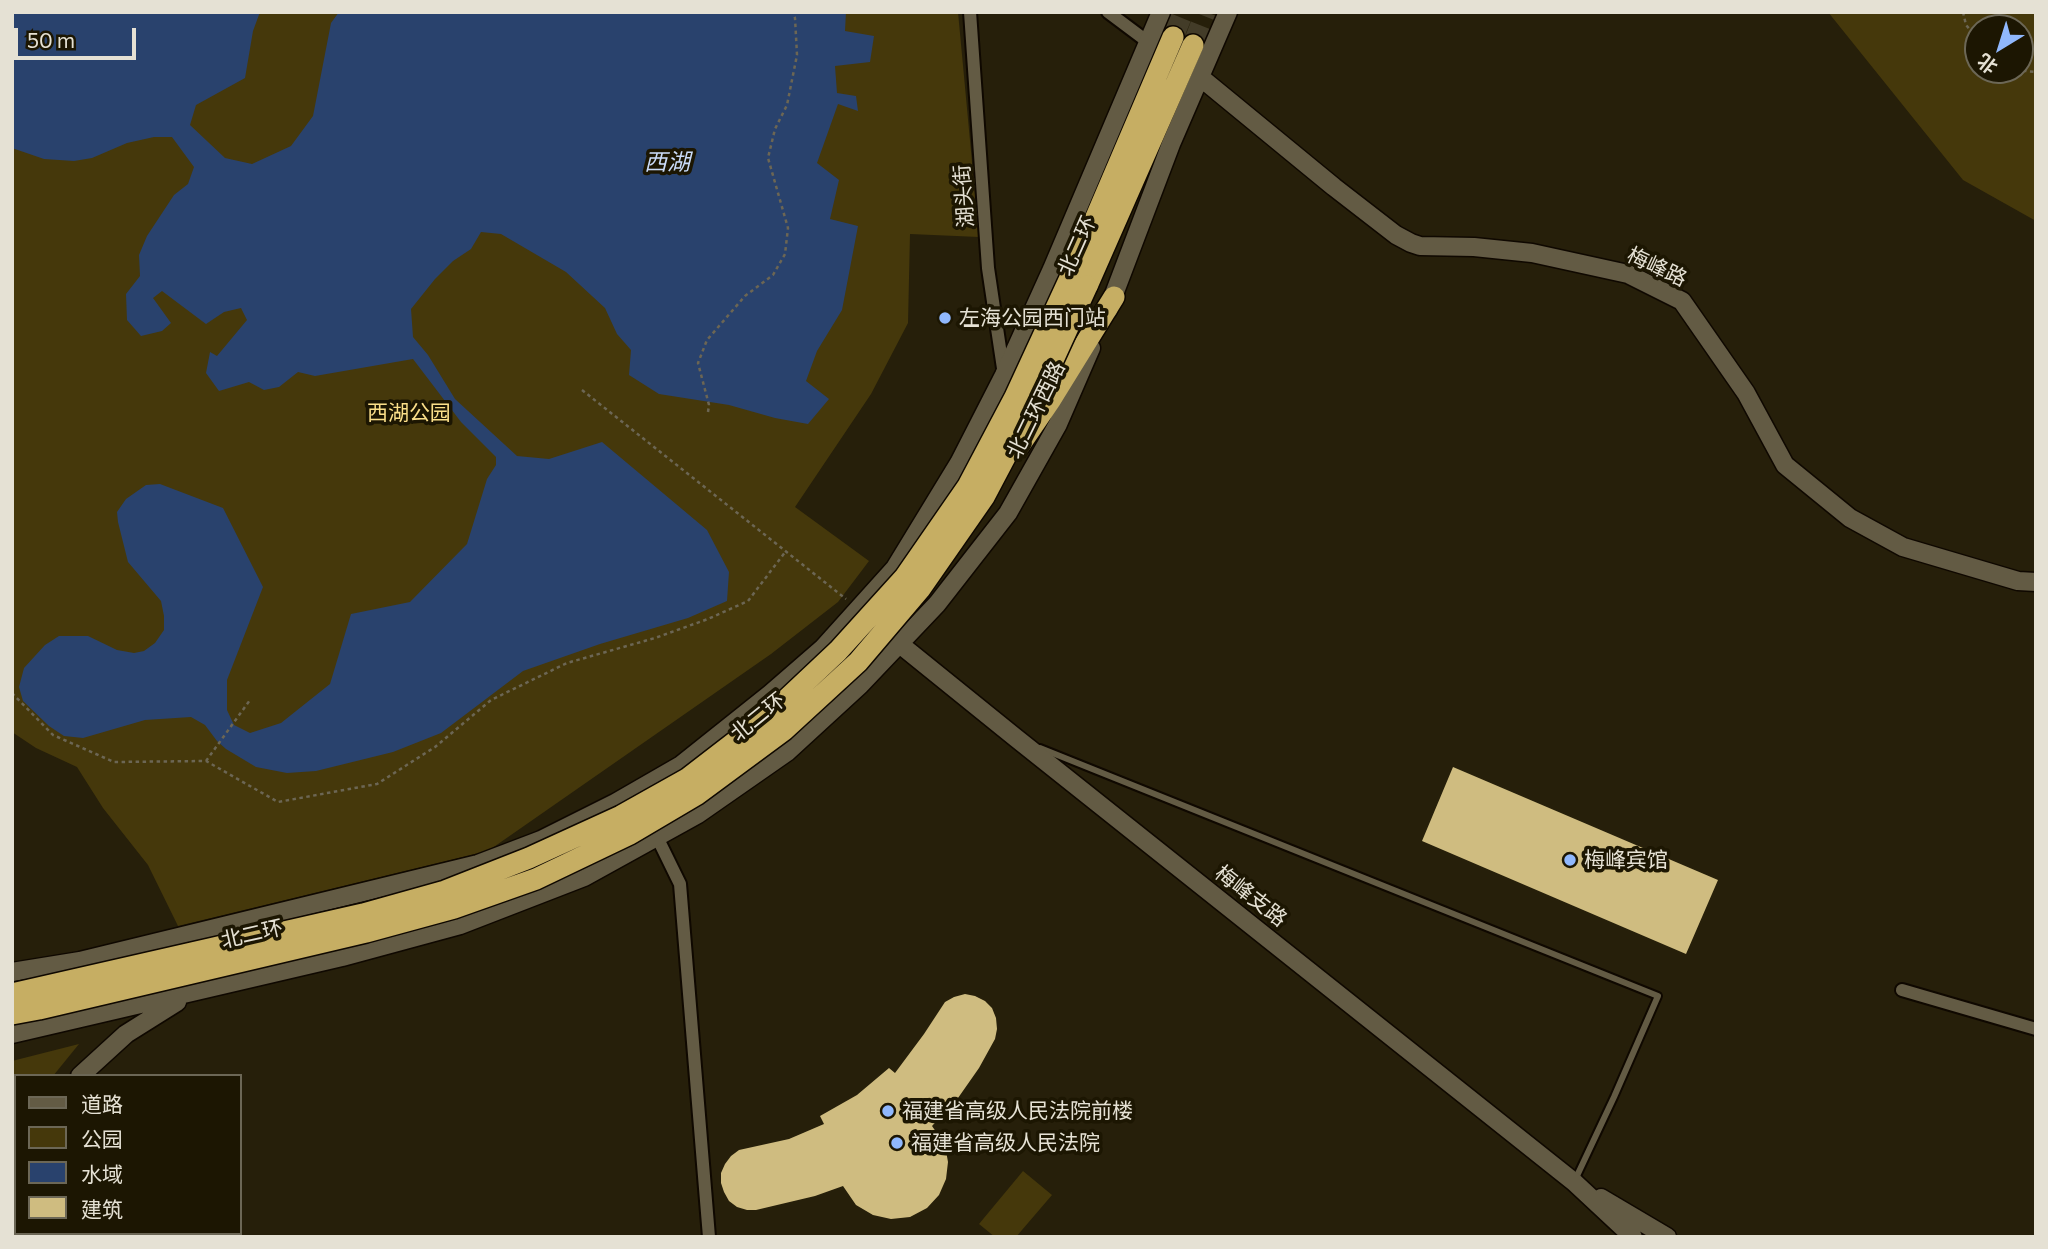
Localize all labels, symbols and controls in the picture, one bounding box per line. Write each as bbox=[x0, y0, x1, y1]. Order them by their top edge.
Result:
scale bar bbox=[18, 14, 140, 58]
north arrow bbox=[1964, 14, 2034, 84]
text: 50 m bbox=[27, 27, 75, 52]
text: 北 bbox=[1972, 49, 2002, 79]
water label: 西湖 bbox=[644, 148, 690, 176]
street label: 湖头街 bbox=[949, 164, 979, 228]
street label: 北二环 bbox=[1053, 212, 1101, 280]
street label: 梅峰路 bbox=[1623, 242, 1691, 292]
place label: 左海公园西门站 bbox=[959, 305, 1106, 331]
marker: 左海公园西门站 bbox=[937, 310, 953, 326]
street label: 北二环西路 bbox=[1002, 357, 1070, 463]
park label: 西湖公园 bbox=[367, 400, 451, 426]
street label: 北二环 bbox=[726, 687, 790, 747]
place label: 梅峰宾馆 bbox=[1584, 847, 1668, 873]
marker: 梅峰宾馆 bbox=[1562, 852, 1578, 868]
street label: 梅峰支路 bbox=[1210, 860, 1292, 932]
street label: 北二环 bbox=[218, 915, 286, 953]
legend bbox=[14, 1074, 242, 1235]
text: 道路 bbox=[81, 1091, 123, 1116]
place label: 福建省高级人民法院前楼 bbox=[902, 1098, 1133, 1124]
marker: 福建省高级人民法院前楼 bbox=[880, 1103, 896, 1119]
text: 公园 bbox=[81, 1126, 123, 1151]
place label: 福建省高级人民法院 bbox=[911, 1130, 1100, 1156]
marker: 福建省高级人民法院 bbox=[889, 1135, 905, 1151]
text: 水域 bbox=[81, 1161, 123, 1186]
text: 建筑 bbox=[81, 1196, 123, 1221]

